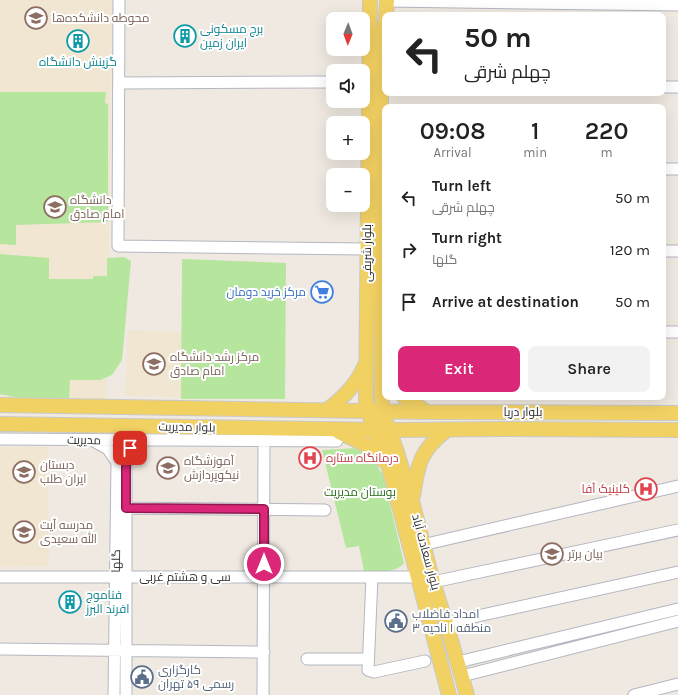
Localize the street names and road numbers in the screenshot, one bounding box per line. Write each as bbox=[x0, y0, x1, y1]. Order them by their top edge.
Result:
street label: بلوار شریفی bbox=[360, 224, 374, 282]
street label: بلوار دریا bbox=[504, 405, 542, 419]
street label: بلوار مدیریت bbox=[158, 420, 216, 434]
street label: مدیریت bbox=[67, 433, 101, 447]
street label: بلوار سعادت آباد bbox=[409, 512, 443, 592]
street label: گلها bbox=[109, 549, 123, 573]
street label: سی و هشتم غربی bbox=[139, 570, 231, 585]

